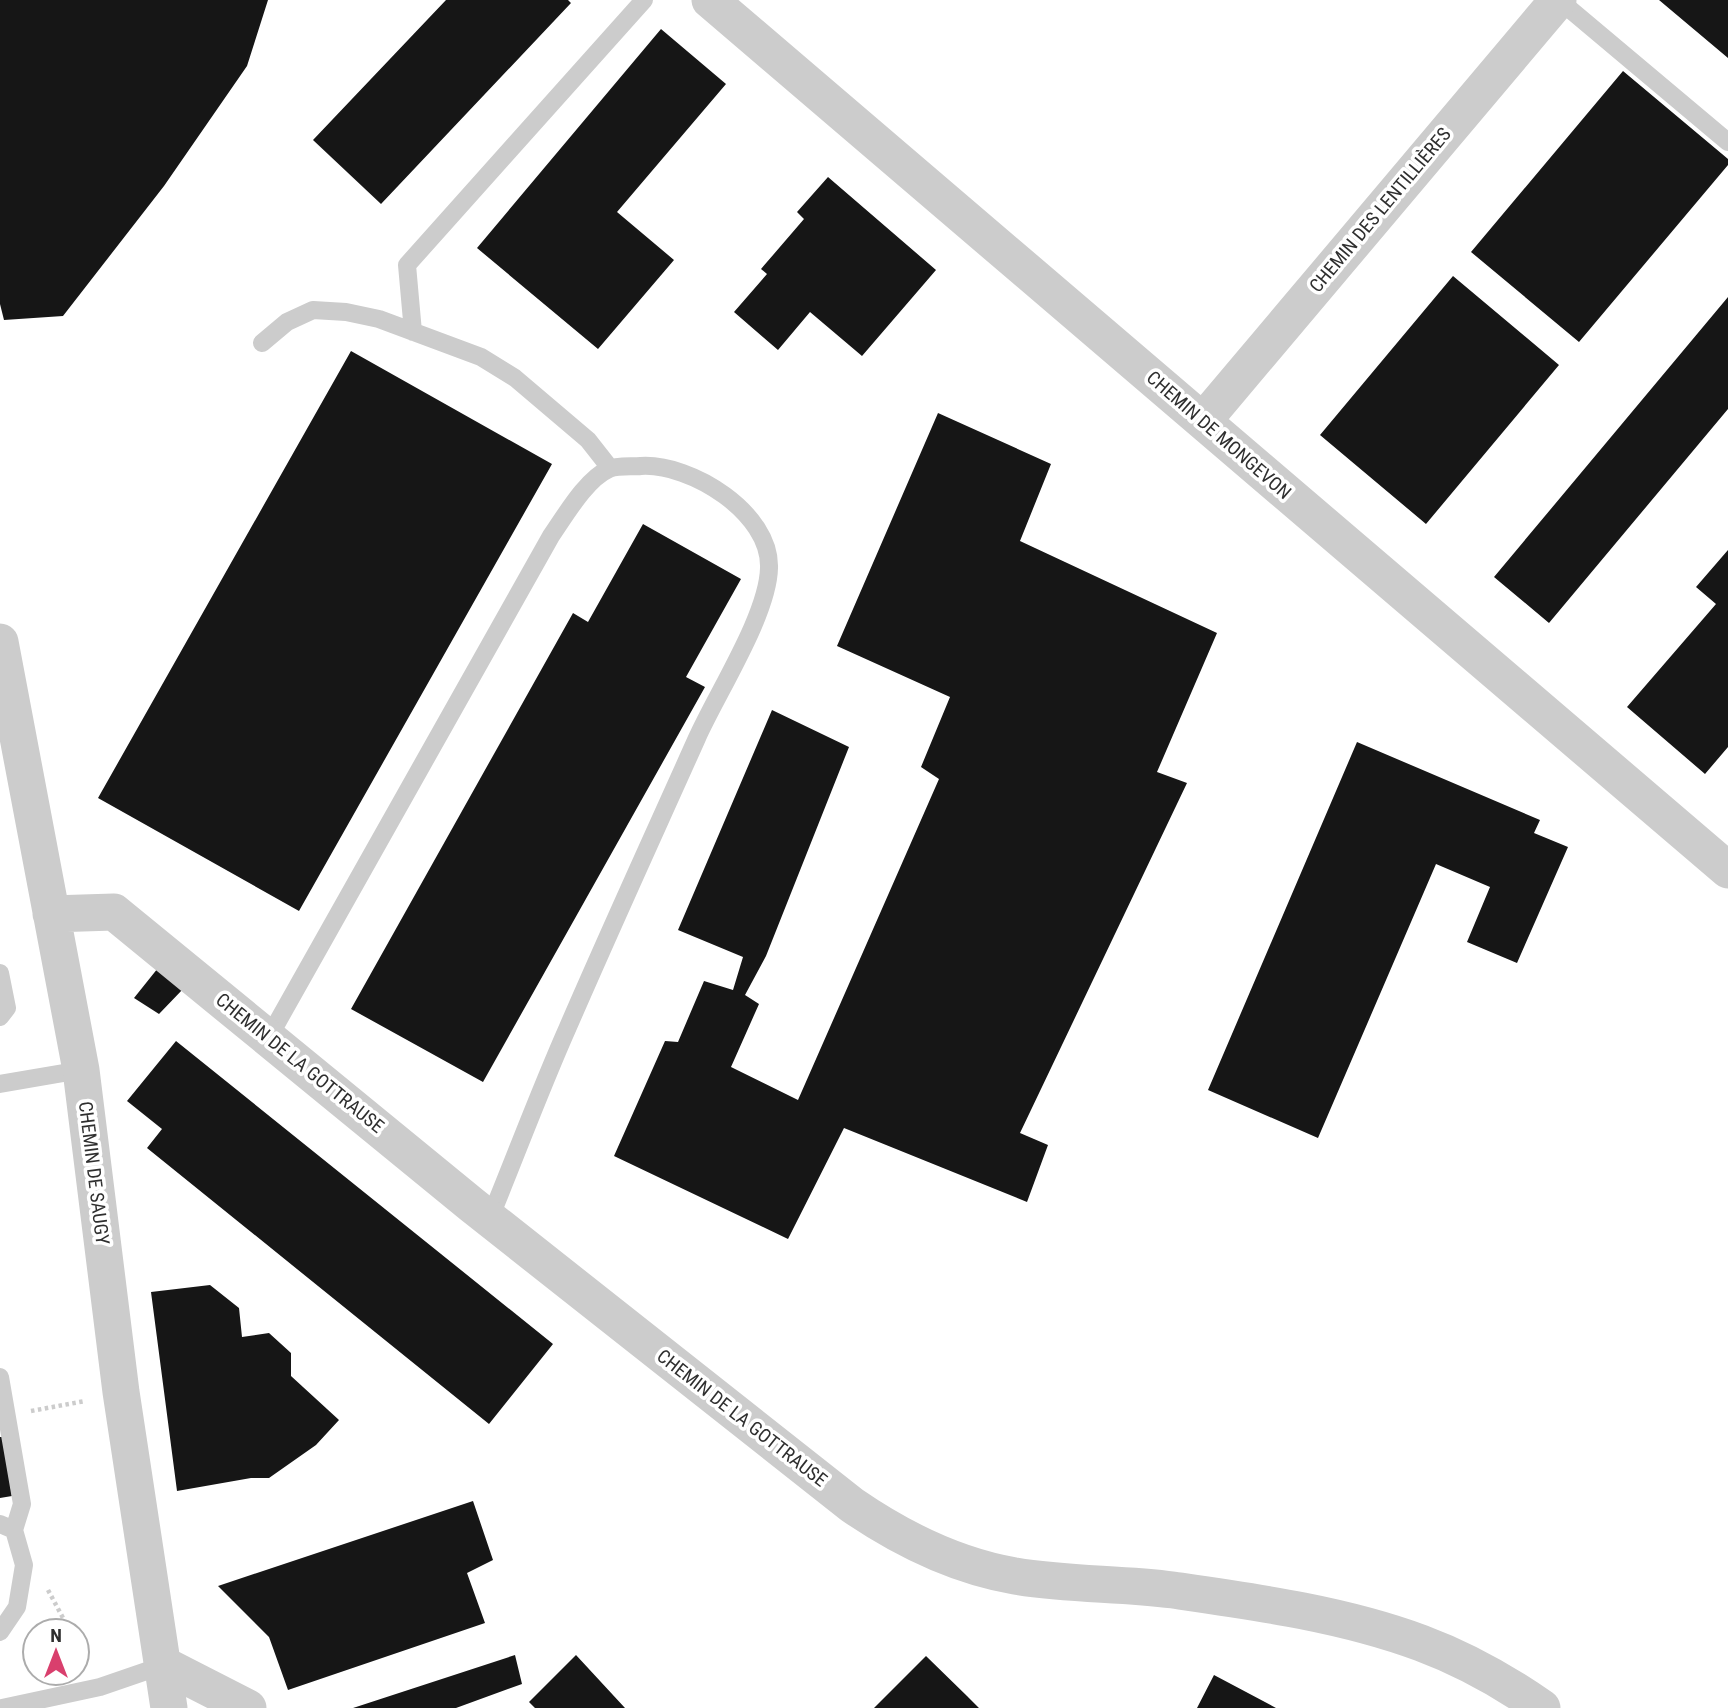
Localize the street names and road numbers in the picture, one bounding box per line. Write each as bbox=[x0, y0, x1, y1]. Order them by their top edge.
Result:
street label: CHEMIN DES LENTILLIÈRES bbox=[1304, 123, 1456, 297]
street label: CHEMIN DE MONGEVON bbox=[1142, 366, 1296, 504]
street label: CHEMIN DE LA GOTTRAUSE bbox=[211, 988, 389, 1138]
street label: CHEMIN DE SAUGY bbox=[74, 1100, 114, 1246]
street label: CHEMIN DE LA GOTTRAUSE bbox=[652, 1344, 832, 1492]

